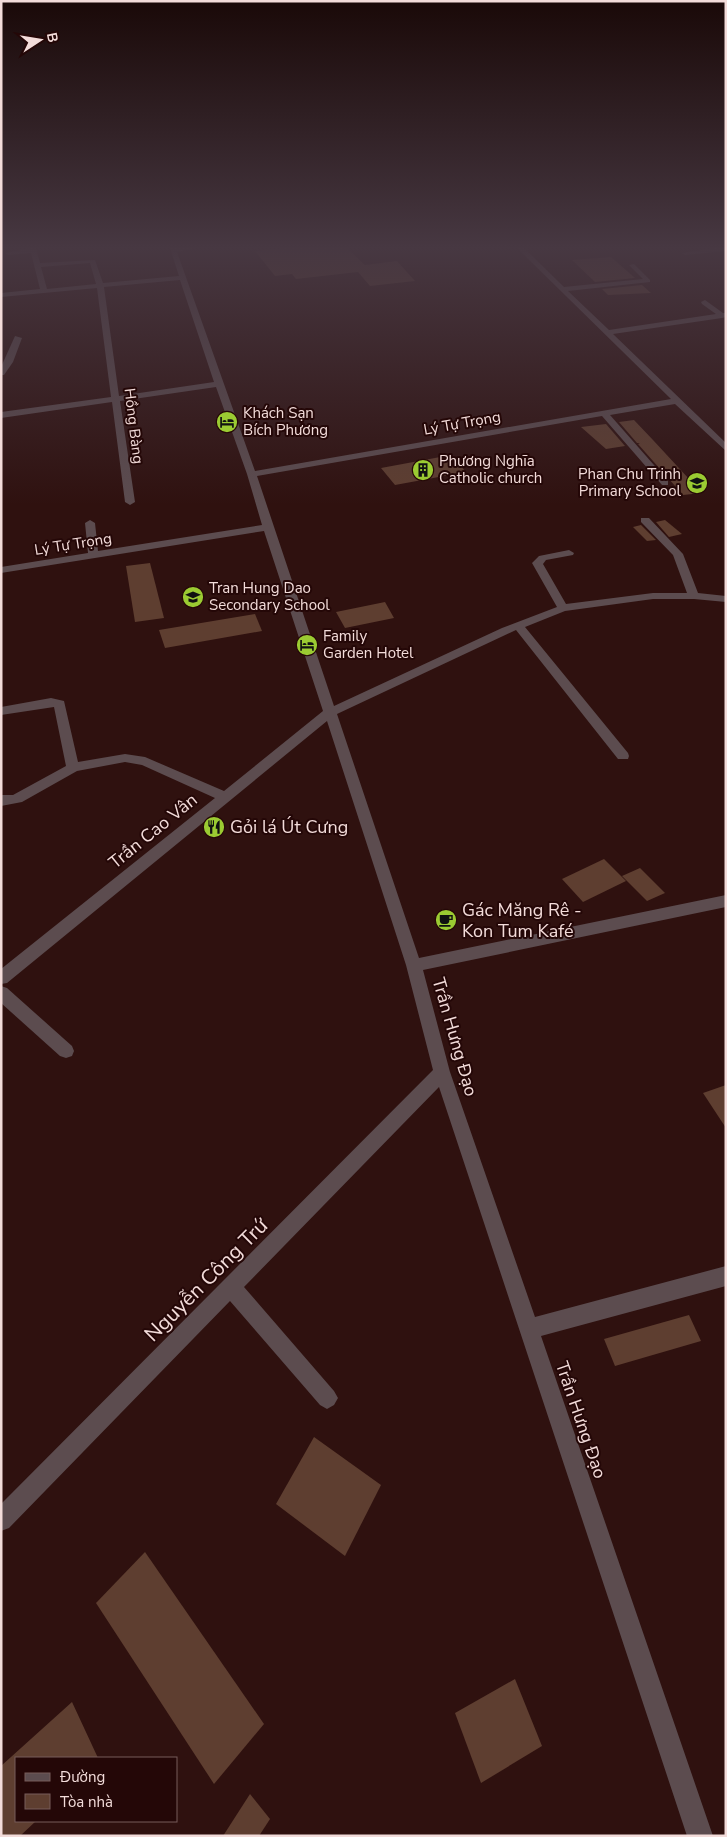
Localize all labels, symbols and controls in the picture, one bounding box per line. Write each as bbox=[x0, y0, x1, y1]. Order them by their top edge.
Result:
north arrow bbox=[15, 15, 65, 65]
text: B bbox=[42, 31, 63, 44]
street label: Hồng Bàng bbox=[119, 387, 149, 465]
place label: Khách Sạn Bích Phương bbox=[243, 403, 328, 440]
street label: Lý Tự Trọng bbox=[422, 406, 502, 440]
hotel icon: Khách Sạn Bích Phương bbox=[215, 410, 239, 434]
place label: Phương Nghĩa Catholic church bbox=[439, 451, 542, 488]
building icon: Phương Nghĩa Catholic church bbox=[411, 458, 435, 482]
place label: Phan Chu Trinh Primary School bbox=[578, 464, 682, 501]
school or university icon: Phan Chu Trinh Primary School bbox=[685, 471, 709, 495]
street label: Lý Tự Trọng bbox=[33, 528, 113, 560]
place label: Tran Hung Dao Secondary School bbox=[209, 578, 330, 615]
school or university icon: Tran Hung Dao Secondary School bbox=[181, 585, 205, 609]
place label: Family Garden Hotel bbox=[323, 626, 414, 663]
hotel icon: Family Garden Hotel bbox=[295, 633, 319, 657]
street label: Trần Cao Vân bbox=[104, 788, 202, 874]
restaurant icon: Gỏi lá Út Cưng bbox=[202, 815, 226, 839]
place label: Gỏi lá Út Cưng bbox=[230, 815, 348, 839]
place label: Gác Măng Rê - Kon Tum Kafé bbox=[462, 898, 582, 943]
cafe icon: Gác Măng Rê - Kon Tum Kafé bbox=[434, 908, 458, 932]
street label: Trần Hưng Đạo bbox=[427, 975, 483, 1099]
street label: Nguyễn Công Trứ bbox=[138, 1211, 275, 1348]
street label: Trần Hưng Đạo bbox=[550, 1358, 612, 1482]
legend bbox=[15, 1757, 178, 1822]
text: Đường bbox=[59, 1767, 105, 1787]
text: Tòa nhà bbox=[60, 1792, 113, 1812]

